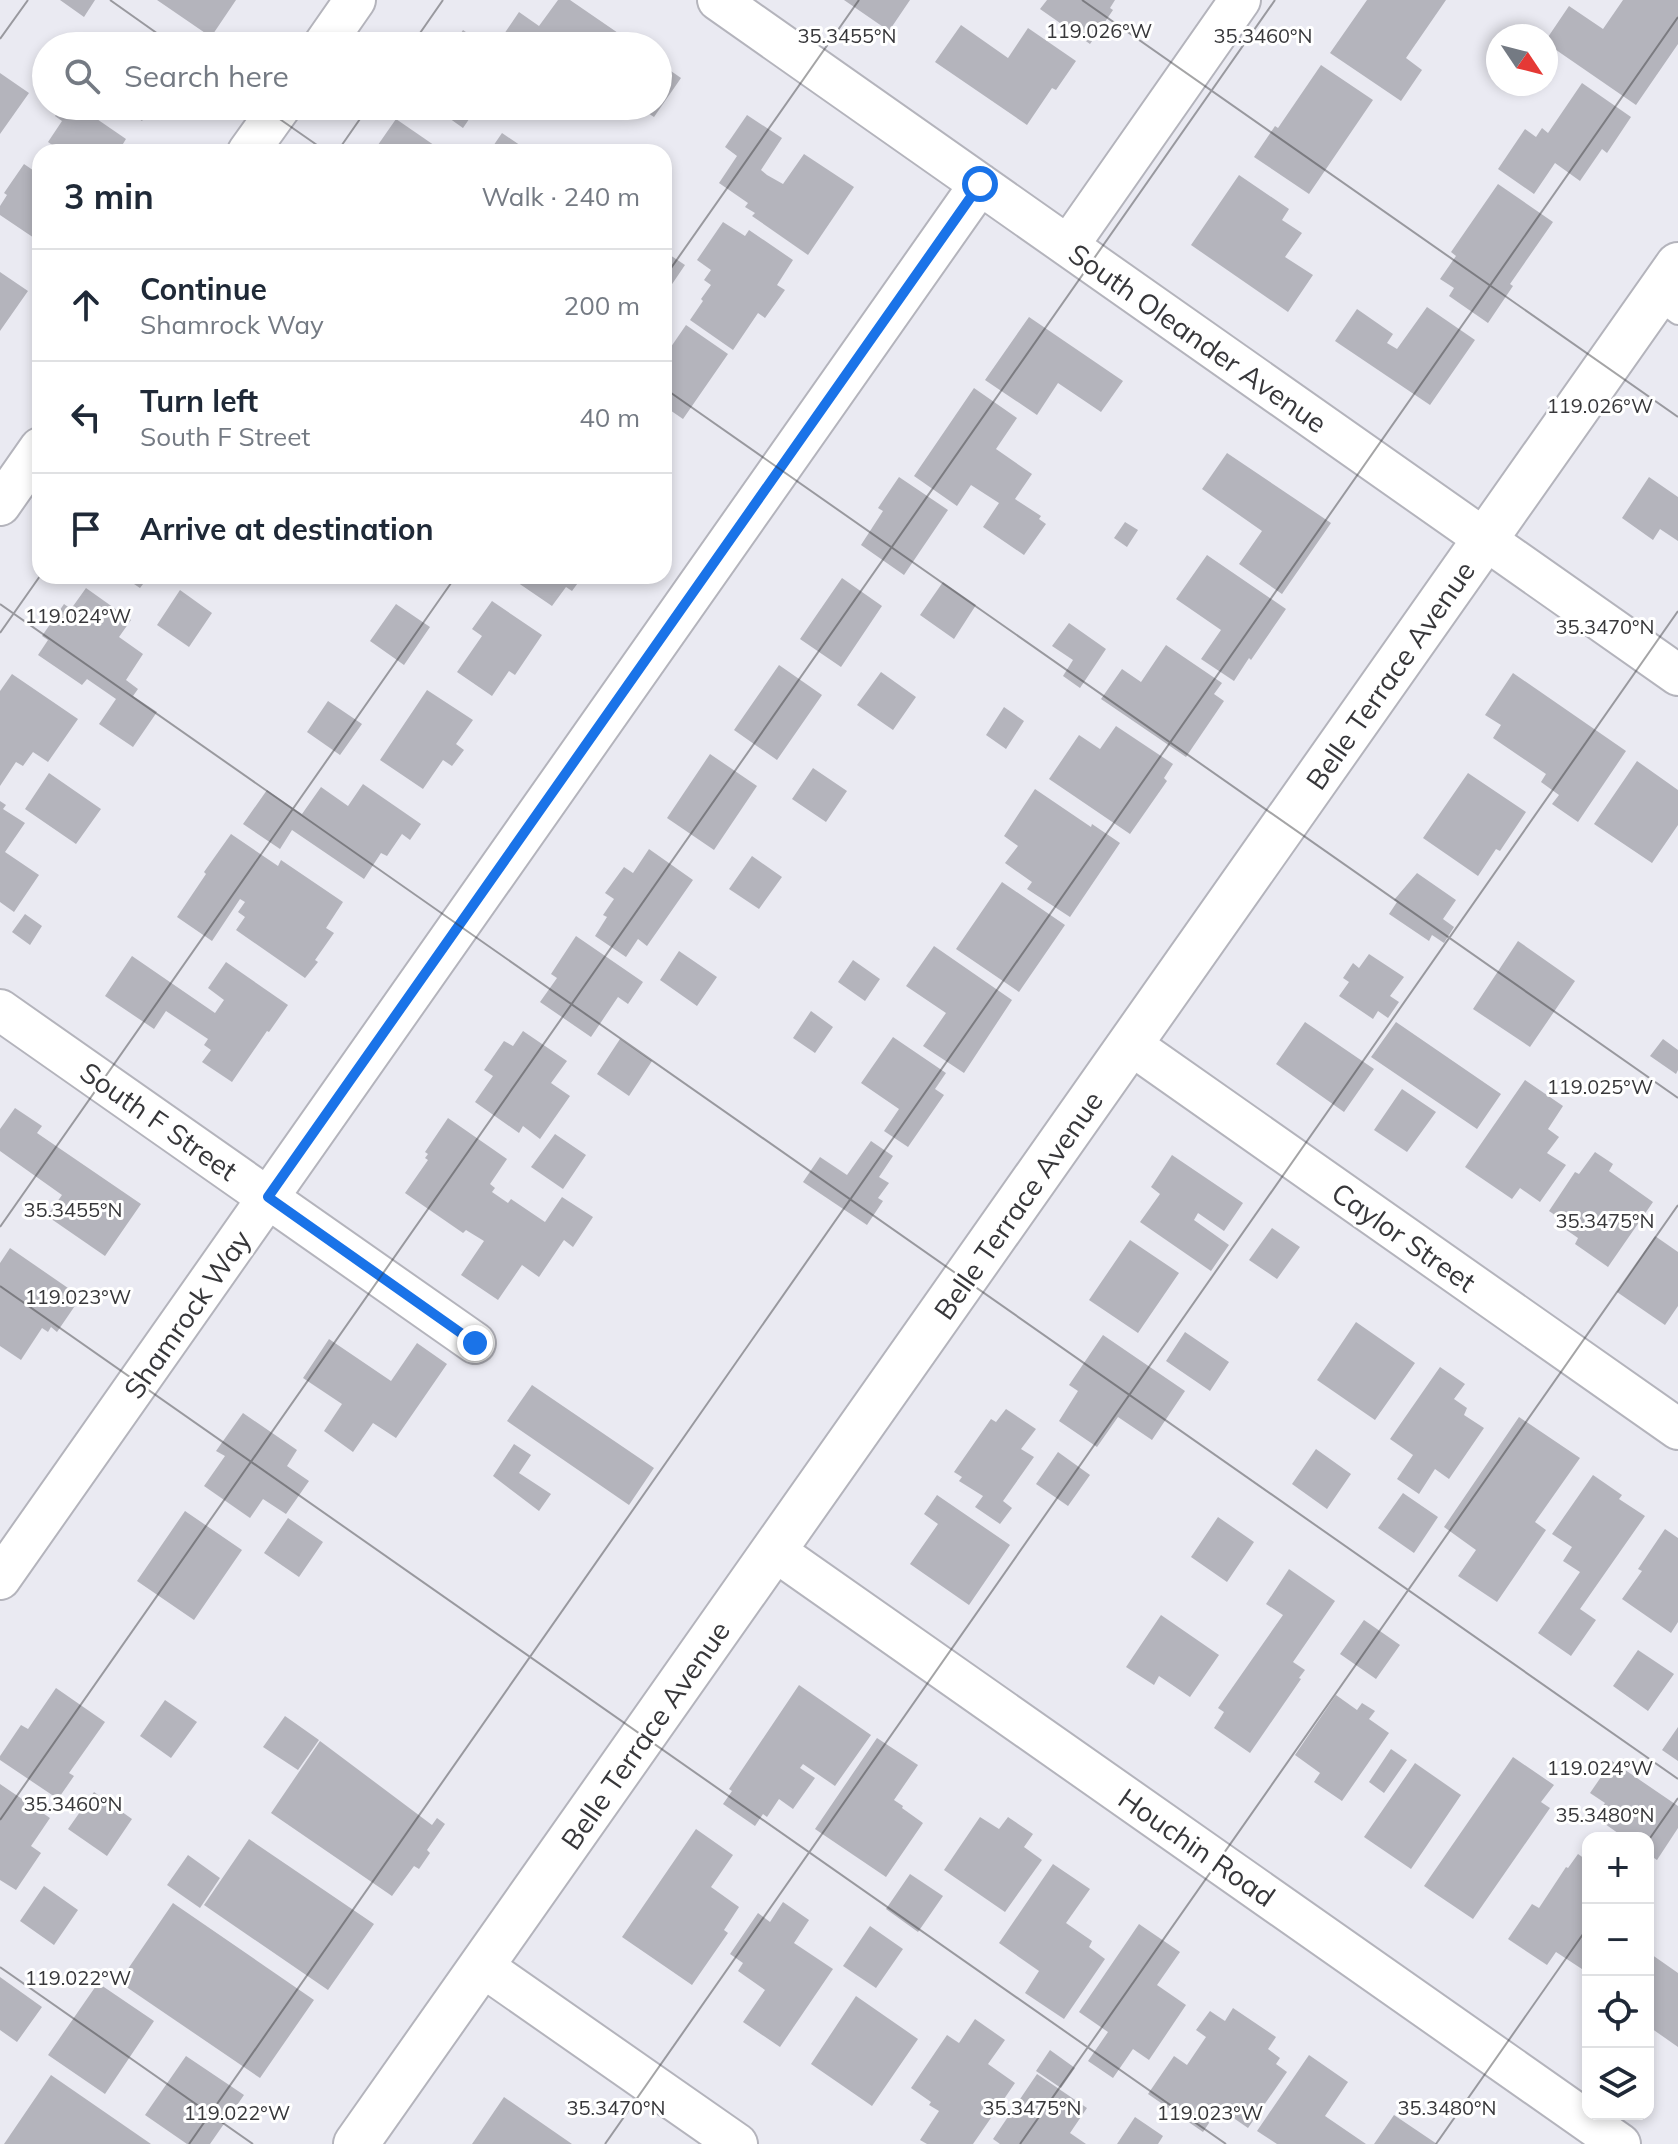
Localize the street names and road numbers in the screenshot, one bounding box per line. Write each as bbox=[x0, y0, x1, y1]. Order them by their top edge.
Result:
street label: South Oleander Avenue bbox=[1062, 236, 1334, 440]
street label: Belle Terrace Avenue bbox=[1298, 554, 1482, 796]
street label: South F Street bbox=[74, 1054, 244, 1188]
street label: Belle Terrace Avenue bbox=[926, 1084, 1110, 1326]
street label: Caylor Street bbox=[1325, 1175, 1483, 1300]
street label: Shamrock Way bbox=[116, 1223, 258, 1405]
street label: Belle Terrace Avenue bbox=[553, 1614, 737, 1856]
street label: Houchin Road bbox=[1112, 1780, 1282, 1914]

